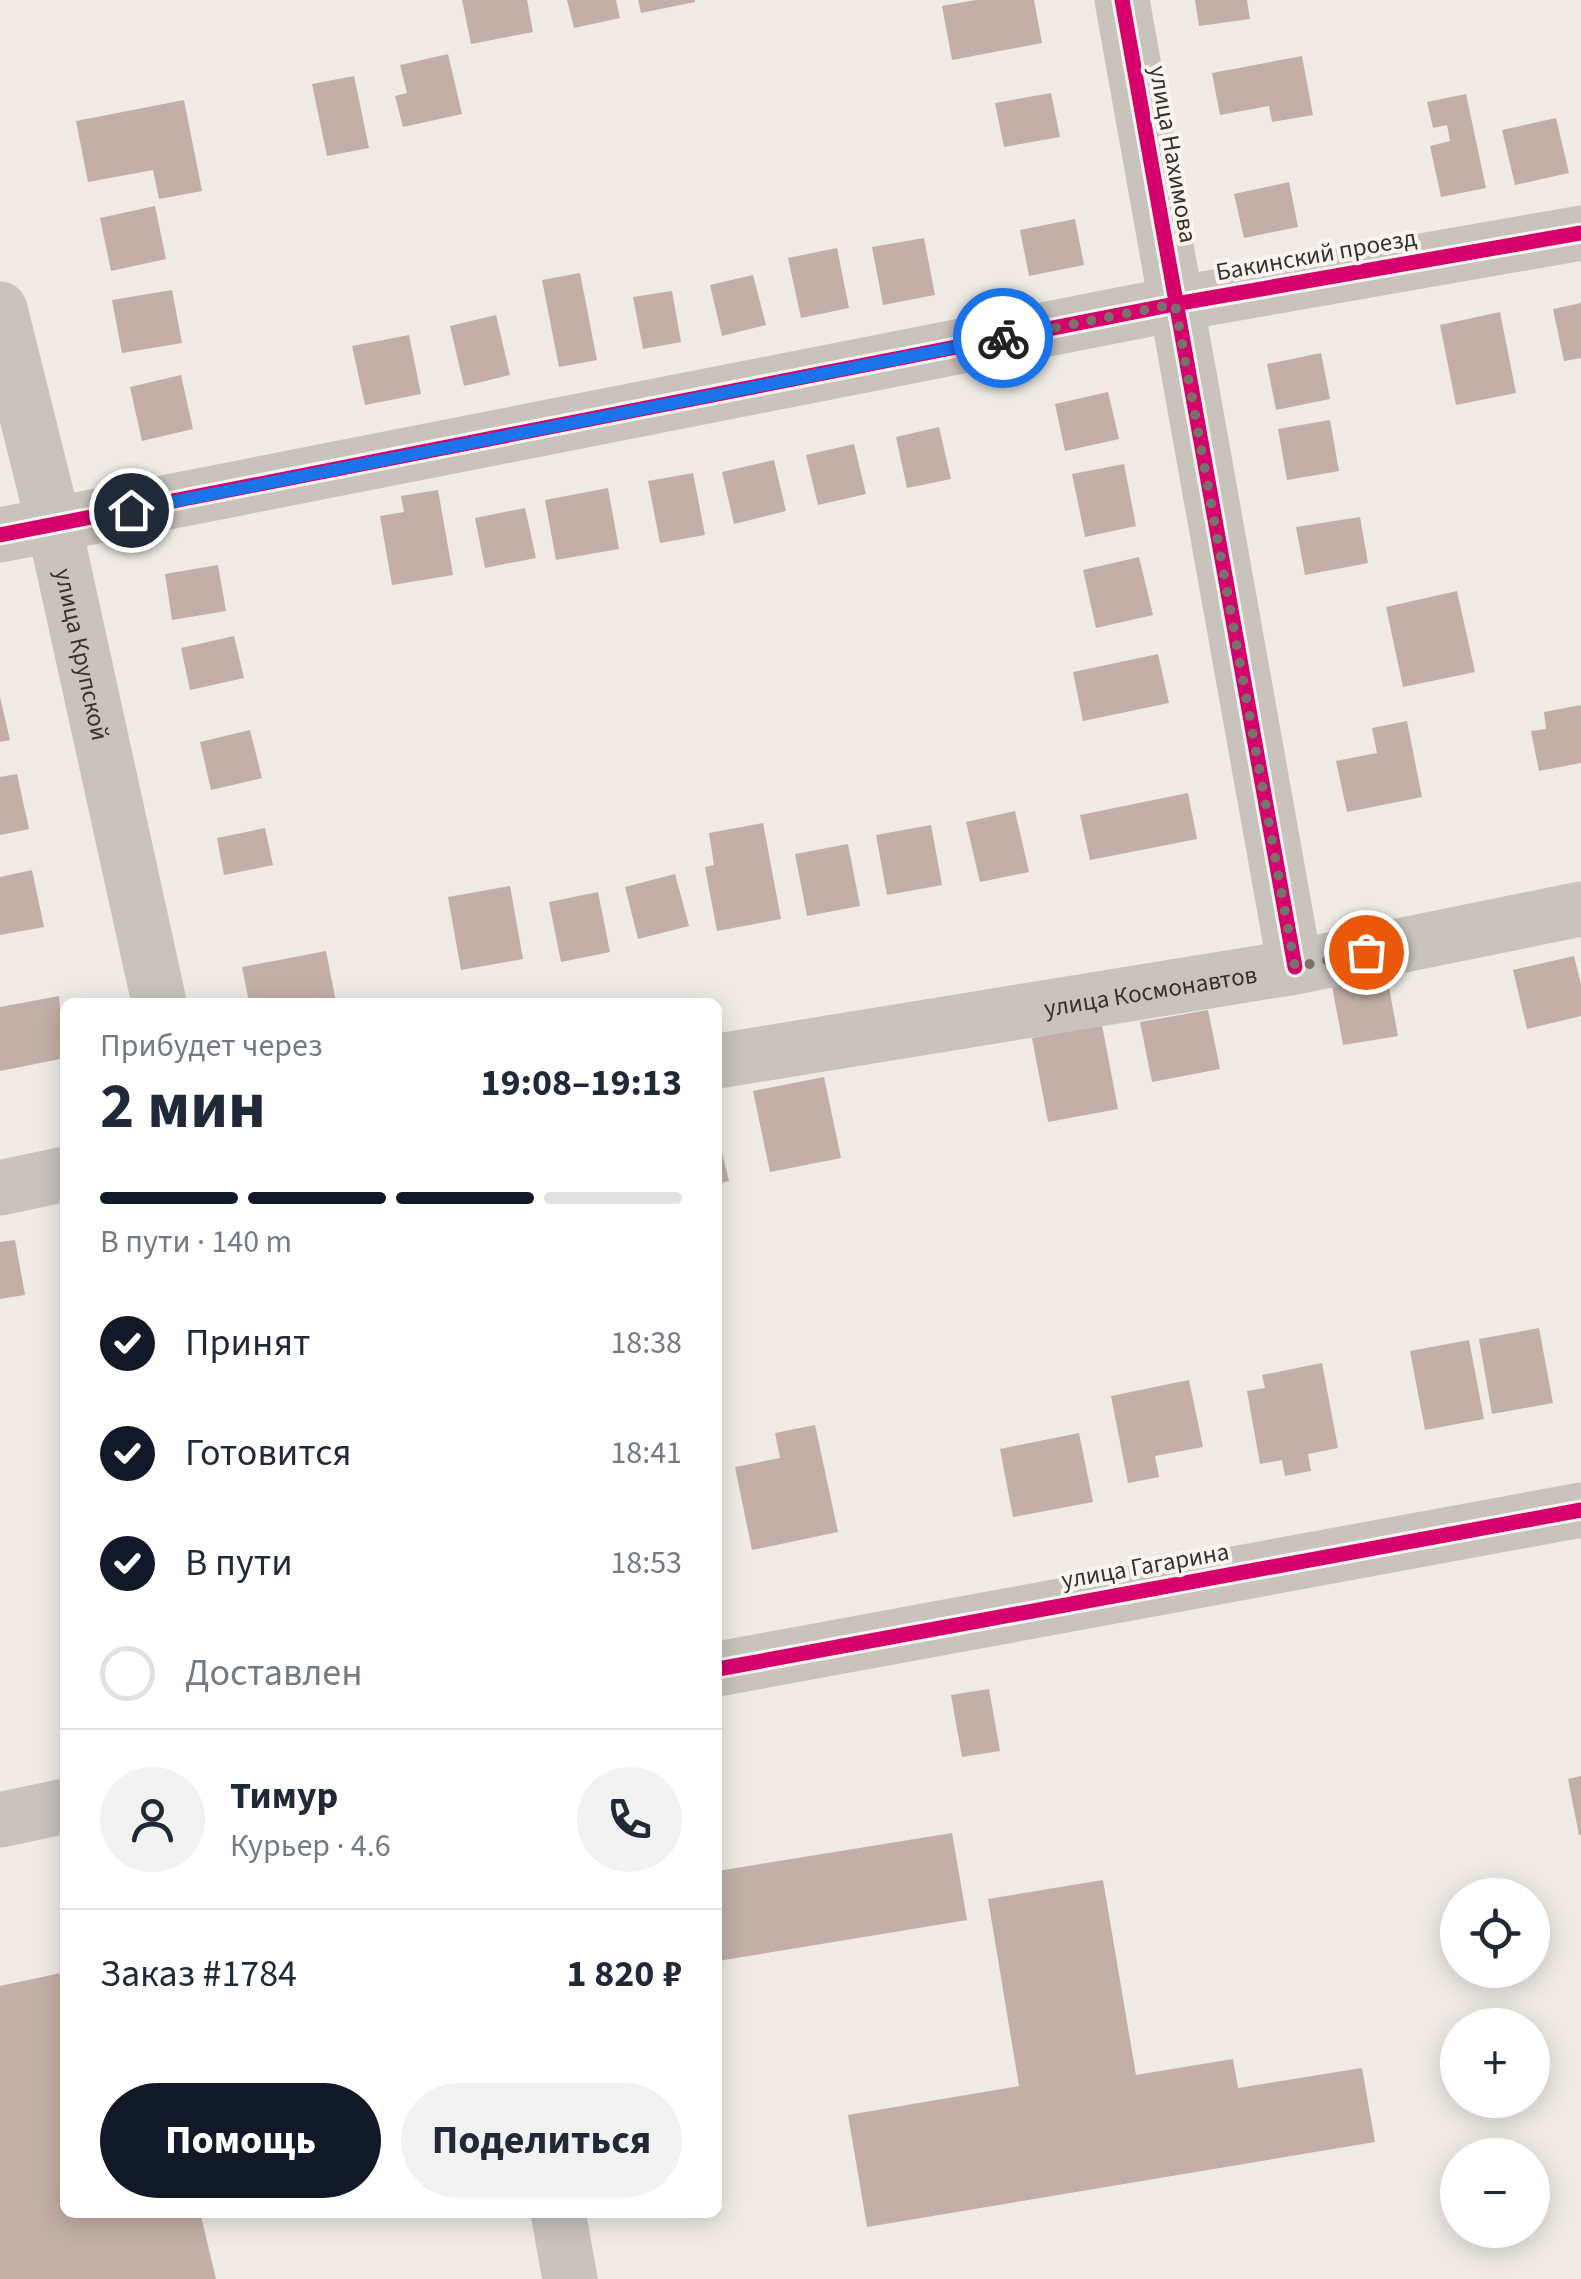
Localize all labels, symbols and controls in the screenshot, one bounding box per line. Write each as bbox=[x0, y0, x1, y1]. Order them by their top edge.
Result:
street label: улица Нахимова bbox=[1140, 63, 1206, 246]
street label: Бакинский проезд bbox=[1213, 220, 1419, 290]
courier bbox=[953, 288, 1053, 388]
icon: bike bbox=[976, 311, 1031, 366]
pin bbox=[89, 468, 174, 553]
icon: home bbox=[104, 483, 159, 538]
street label: улица Крупской bbox=[45, 565, 118, 744]
pin bbox=[1324, 910, 1409, 995]
icon: bag bbox=[1339, 925, 1394, 980]
street label: улица Космонавтов bbox=[1041, 956, 1260, 1027]
text: Прибудет через bbox=[100, 1023, 323, 1069]
text: 19:08–19:13 bbox=[480, 1056, 682, 1110]
text: 2 мин bbox=[100, 1060, 266, 1153]
text: В пути · 140 m bbox=[100, 1219, 292, 1265]
icon: check bbox=[100, 1316, 155, 1371]
text: Принят bbox=[185, 1316, 310, 1370]
text: 18:38 bbox=[610, 1320, 682, 1366]
icon: check bbox=[100, 1426, 155, 1481]
text: Готовится bbox=[185, 1426, 352, 1480]
text: 18:41 bbox=[610, 1430, 682, 1476]
street label: улица Гагарина bbox=[1058, 1534, 1232, 1598]
icon: check bbox=[100, 1536, 155, 1591]
text: В пути bbox=[185, 1536, 293, 1590]
text: 18:53 bbox=[610, 1540, 682, 1586]
text: Доставлен bbox=[185, 1646, 363, 1700]
button: person bbox=[100, 1767, 205, 1872]
button: phone bbox=[577, 1767, 682, 1872]
text: Тимур bbox=[230, 1769, 338, 1823]
text: Курьер · 4.6 bbox=[230, 1823, 391, 1869]
map controls bbox=[1440, 1878, 1550, 2248]
button: locate bbox=[1440, 1878, 1550, 1988]
text: Заказ #1784 bbox=[100, 1947, 297, 2001]
text: 1 820 ₽ bbox=[566, 1947, 682, 2001]
button: + bbox=[1440, 2008, 1550, 2118]
button: Помощь bbox=[100, 2083, 381, 2198]
button: Поделиться bbox=[401, 2083, 682, 2198]
button: − bbox=[1440, 2138, 1550, 2248]

